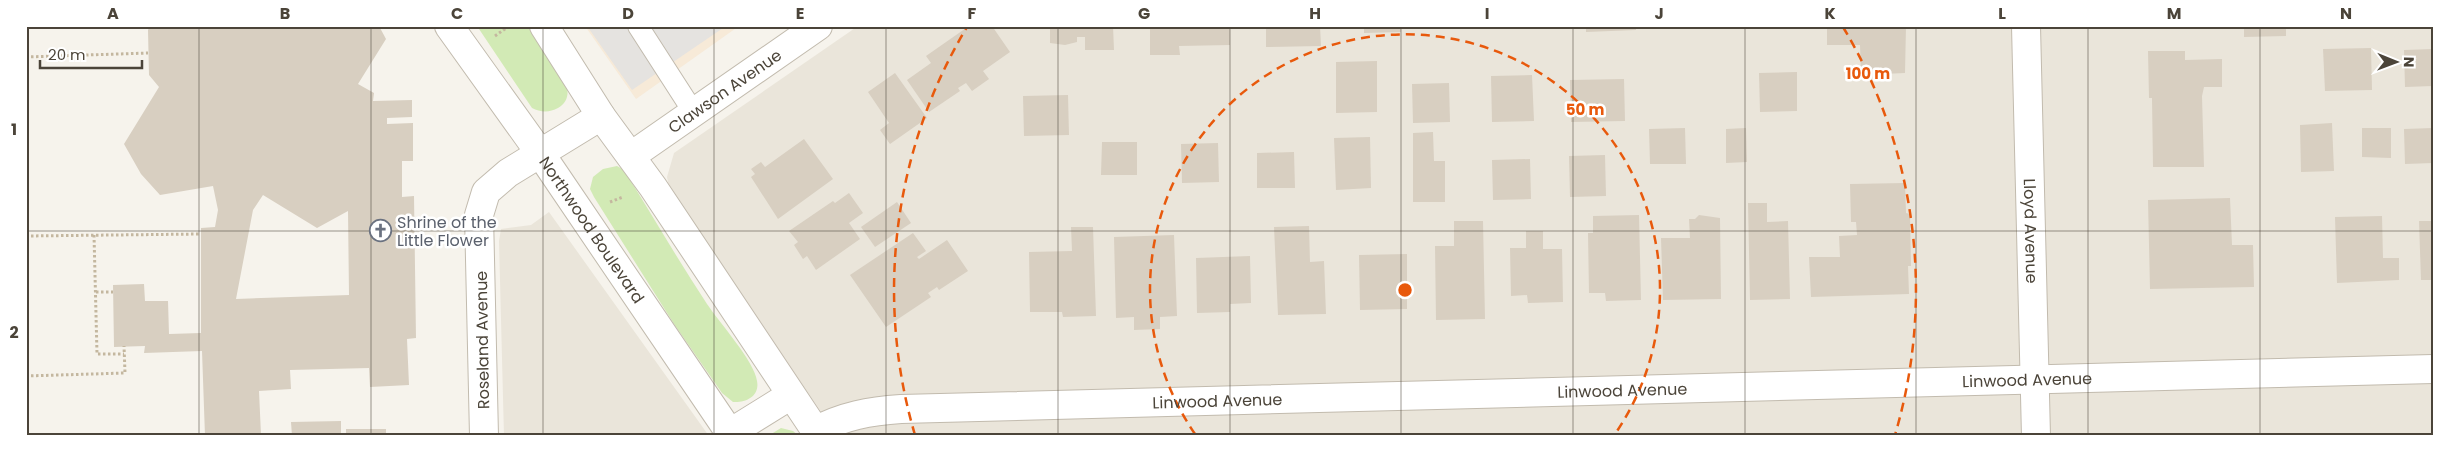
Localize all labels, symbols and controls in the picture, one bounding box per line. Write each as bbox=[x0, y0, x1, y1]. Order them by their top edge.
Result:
text: A bbox=[107, 2, 119, 25]
text: B bbox=[280, 2, 290, 25]
text: C bbox=[451, 2, 463, 25]
text: D bbox=[622, 2, 634, 25]
text: E bbox=[796, 2, 804, 25]
text: F bbox=[968, 2, 977, 25]
text: G bbox=[1138, 2, 1150, 25]
text: H bbox=[1309, 2, 1321, 25]
text: I bbox=[1485, 2, 1489, 25]
text: J bbox=[1654, 2, 1664, 25]
text: K bbox=[1824, 2, 1836, 25]
text: L bbox=[1998, 2, 2006, 25]
text: M bbox=[2167, 2, 2181, 25]
text: N bbox=[2340, 2, 2352, 25]
scale bar bbox=[40, 38, 142, 70]
north arrow bbox=[2372, 38, 2422, 88]
text: 20 m bbox=[48, 44, 86, 65]
street label: Clawson Avenue bbox=[664, 44, 786, 139]
text: N bbox=[2399, 57, 2419, 68]
text: 100 m bbox=[1846, 63, 1890, 84]
text: 50 m bbox=[1566, 99, 1604, 120]
text: 1 bbox=[11, 118, 17, 141]
street label: Northwood Boulevard bbox=[534, 152, 650, 308]
street label: Lloyd Avenue bbox=[2018, 178, 2043, 284]
place label: Shrine of the Little Flower bbox=[397, 211, 497, 252]
church icon: Shrine of the Little Flower bbox=[369, 219, 393, 243]
street label: Roseland Avenue bbox=[470, 271, 495, 409]
centre of rings bbox=[1396, 281, 1414, 299]
text: 2 bbox=[9, 321, 19, 344]
street label: Linwood Avenue bbox=[1962, 367, 2092, 393]
street label: Linwood Avenue bbox=[1557, 377, 1688, 404]
street label: Linwood Avenue bbox=[1152, 388, 1283, 414]

